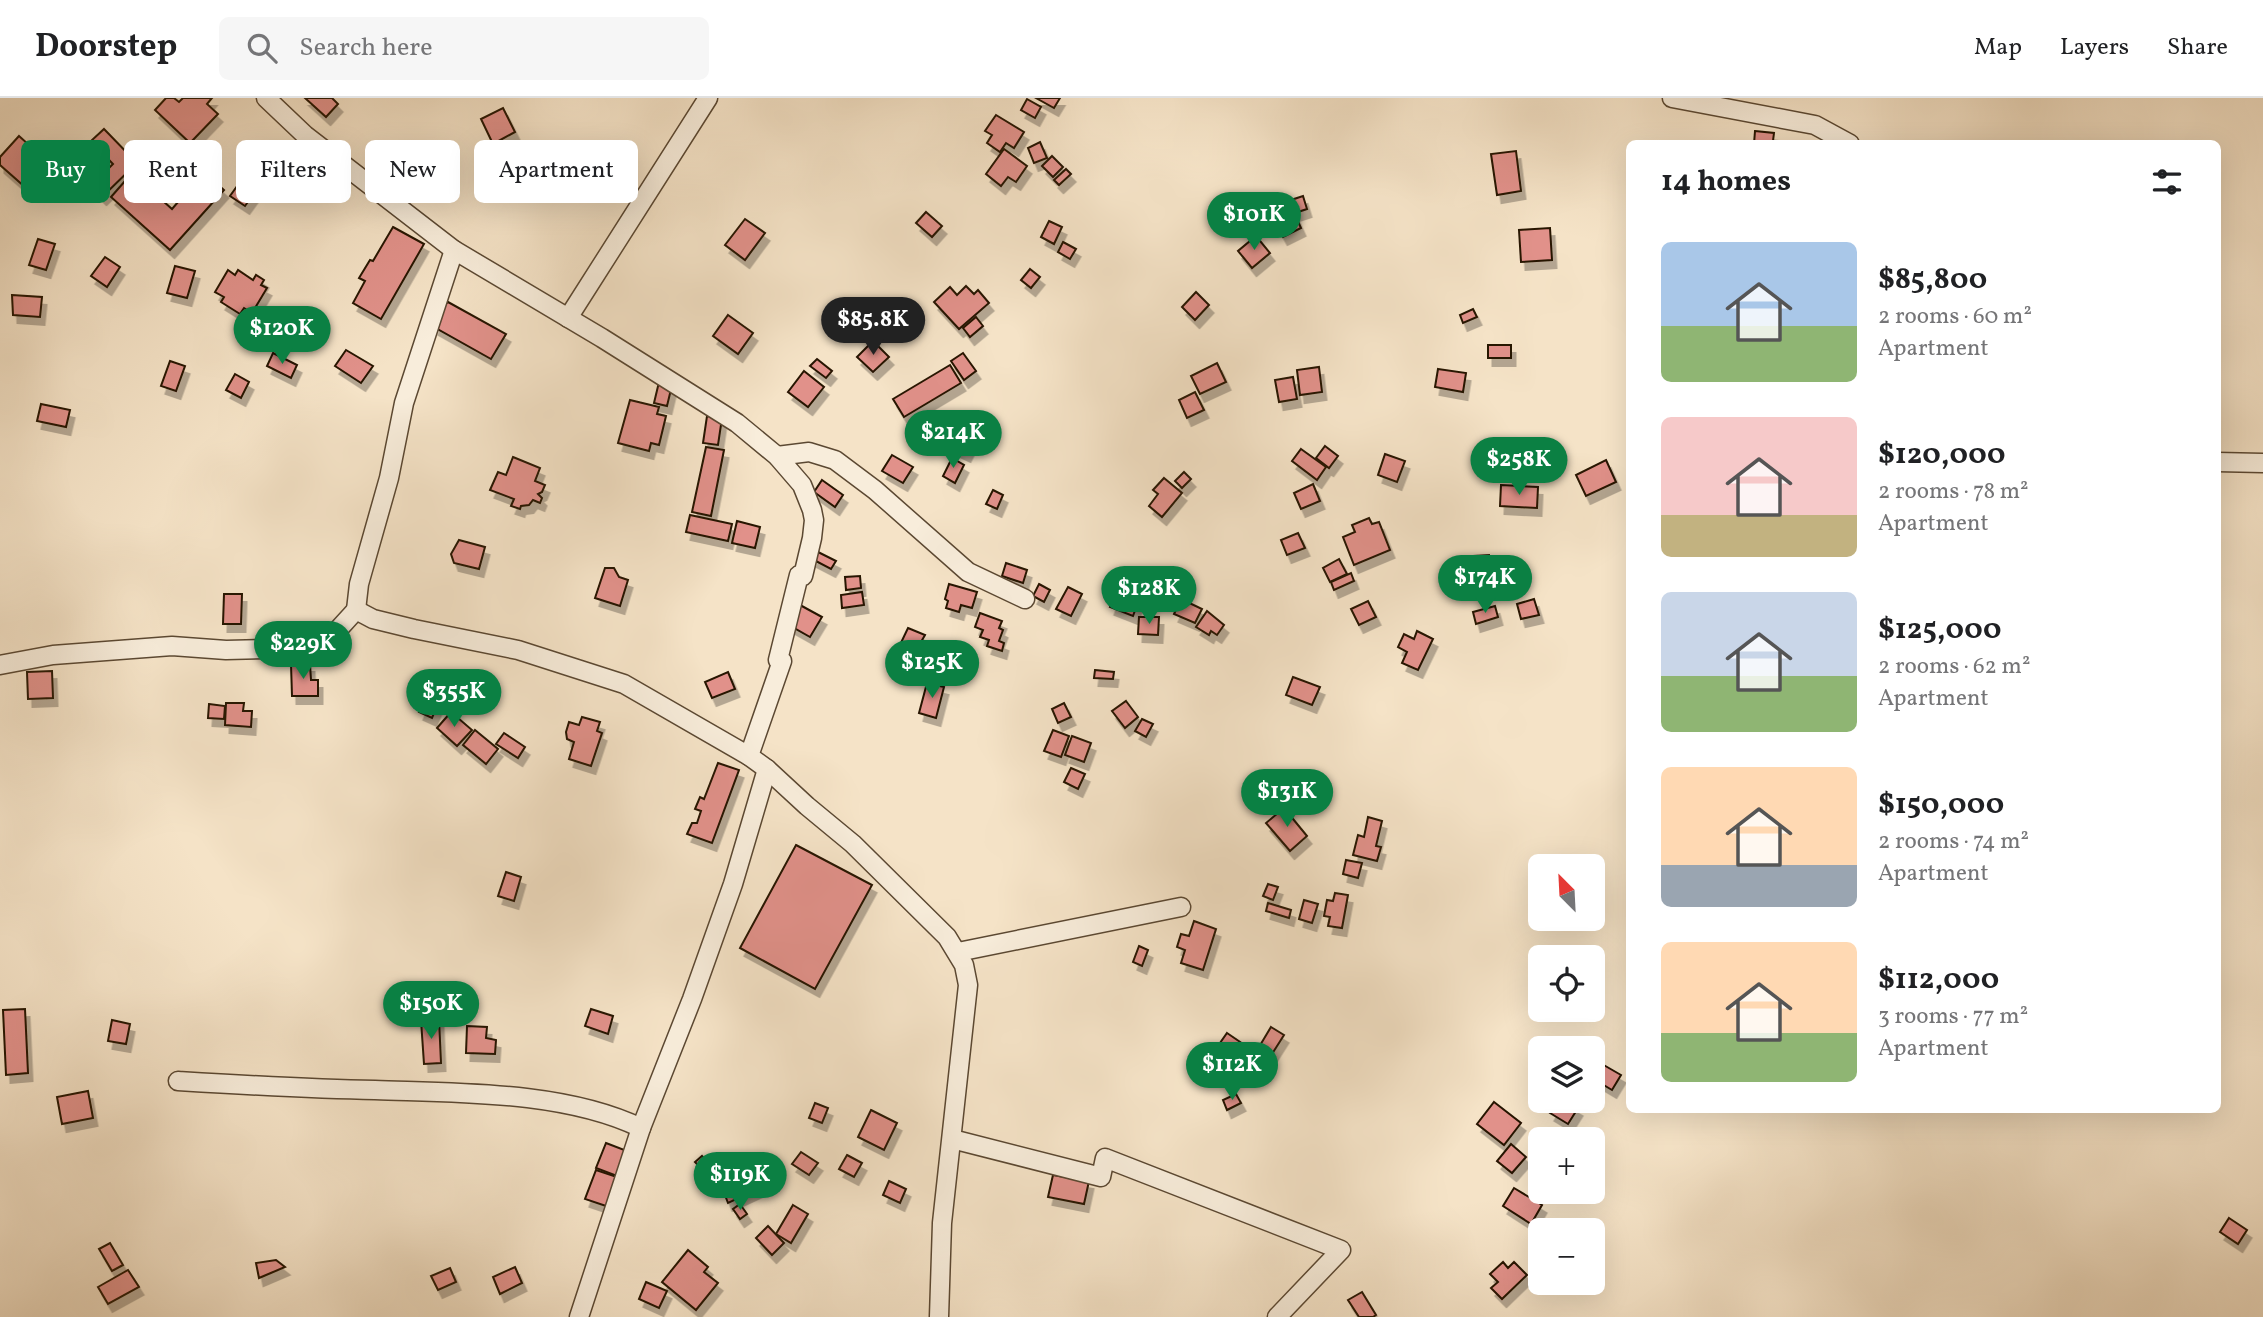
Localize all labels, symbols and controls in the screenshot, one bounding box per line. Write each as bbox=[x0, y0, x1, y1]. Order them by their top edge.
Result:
search box bbox=[219, 17, 709, 80]
text: Doorstep bbox=[35, 25, 177, 71]
icon: search bbox=[243, 29, 281, 67]
text: Search here bbox=[299, 30, 433, 66]
text: Map bbox=[1974, 31, 2022, 65]
text: Layers bbox=[2060, 31, 2129, 65]
text: Share bbox=[2167, 31, 2228, 65]
chip: Buy bbox=[21, 140, 110, 203]
chip: Rent bbox=[124, 140, 222, 203]
chip: Filters bbox=[236, 140, 351, 203]
chip: New bbox=[365, 140, 460, 203]
chip: Apartment bbox=[474, 140, 638, 203]
text: 14 homes bbox=[1661, 161, 1791, 203]
icon: filters bbox=[2148, 163, 2186, 201]
pin: $101K bbox=[1205, 192, 1303, 252]
text: $101K bbox=[1223, 199, 1285, 231]
text: $85,800 bbox=[1878, 259, 1987, 301]
icon: home bbox=[1717, 270, 1801, 354]
pin: $85.8K bbox=[816, 298, 930, 357]
text: 2 rooms · 60 m² bbox=[1878, 301, 2032, 333]
text: $85.8K bbox=[837, 304, 909, 336]
pin: $120K bbox=[233, 306, 331, 366]
text: $120K bbox=[250, 313, 314, 345]
text: Apartment bbox=[1878, 333, 1989, 365]
pin: $214K bbox=[904, 410, 1002, 470]
text: $214K bbox=[921, 417, 985, 449]
text: $120,000 bbox=[1878, 434, 2005, 476]
pin: $258K bbox=[1470, 438, 1568, 497]
text: $258K bbox=[1486, 444, 1552, 476]
icon: home bbox=[1717, 445, 1801, 529]
text: 2 rooms · 78 m² bbox=[1878, 476, 2029, 508]
text: Apartment bbox=[1878, 508, 1989, 540]
pin: $174K bbox=[1436, 556, 1534, 615]
text: $174K bbox=[1454, 562, 1516, 594]
pin: $128K bbox=[1100, 566, 1198, 626]
text: $128K bbox=[1117, 573, 1181, 605]
text: $125,000 bbox=[1878, 609, 2002, 651]
icon: home bbox=[1717, 620, 1801, 704]
pin: $229K bbox=[254, 622, 352, 681]
text: $229K bbox=[270, 628, 336, 660]
pin: $125K bbox=[883, 640, 981, 700]
text: $125K bbox=[901, 647, 963, 679]
text: 2 rooms · 62 m² bbox=[1878, 651, 2030, 683]
pin: $355K bbox=[405, 670, 503, 729]
text: $355K bbox=[422, 676, 486, 708]
text: Apartment bbox=[1878, 683, 1989, 715]
pin: $131K bbox=[1238, 770, 1336, 829]
text: $131K bbox=[1257, 776, 1317, 808]
text: $150,000 bbox=[1878, 784, 2004, 826]
icon: home bbox=[1717, 795, 1801, 879]
text: 2 rooms · 74 m² bbox=[1878, 826, 2029, 858]
north arrow bbox=[1528, 854, 1605, 931]
map controls bbox=[1528, 854, 1605, 1295]
text: Apartment bbox=[1878, 858, 1989, 890]
button: locate bbox=[1528, 945, 1605, 1022]
text: $112,000 bbox=[1878, 959, 1999, 1001]
icon: home bbox=[1717, 970, 1801, 1054]
pin: $150K bbox=[382, 982, 480, 1041]
text: $150K bbox=[399, 988, 463, 1020]
text: 3 rooms · 77 m² bbox=[1878, 1001, 2028, 1033]
text: Apartment bbox=[1878, 1033, 1989, 1065]
button: layers bbox=[1528, 1036, 1605, 1113]
pin: $112K bbox=[1183, 1042, 1281, 1102]
text: $112K bbox=[1202, 1049, 1262, 1081]
button: + bbox=[1528, 1127, 1605, 1204]
pin: $119K bbox=[691, 1152, 789, 1212]
text: $119K bbox=[710, 1159, 770, 1191]
button: − bbox=[1528, 1218, 1605, 1295]

